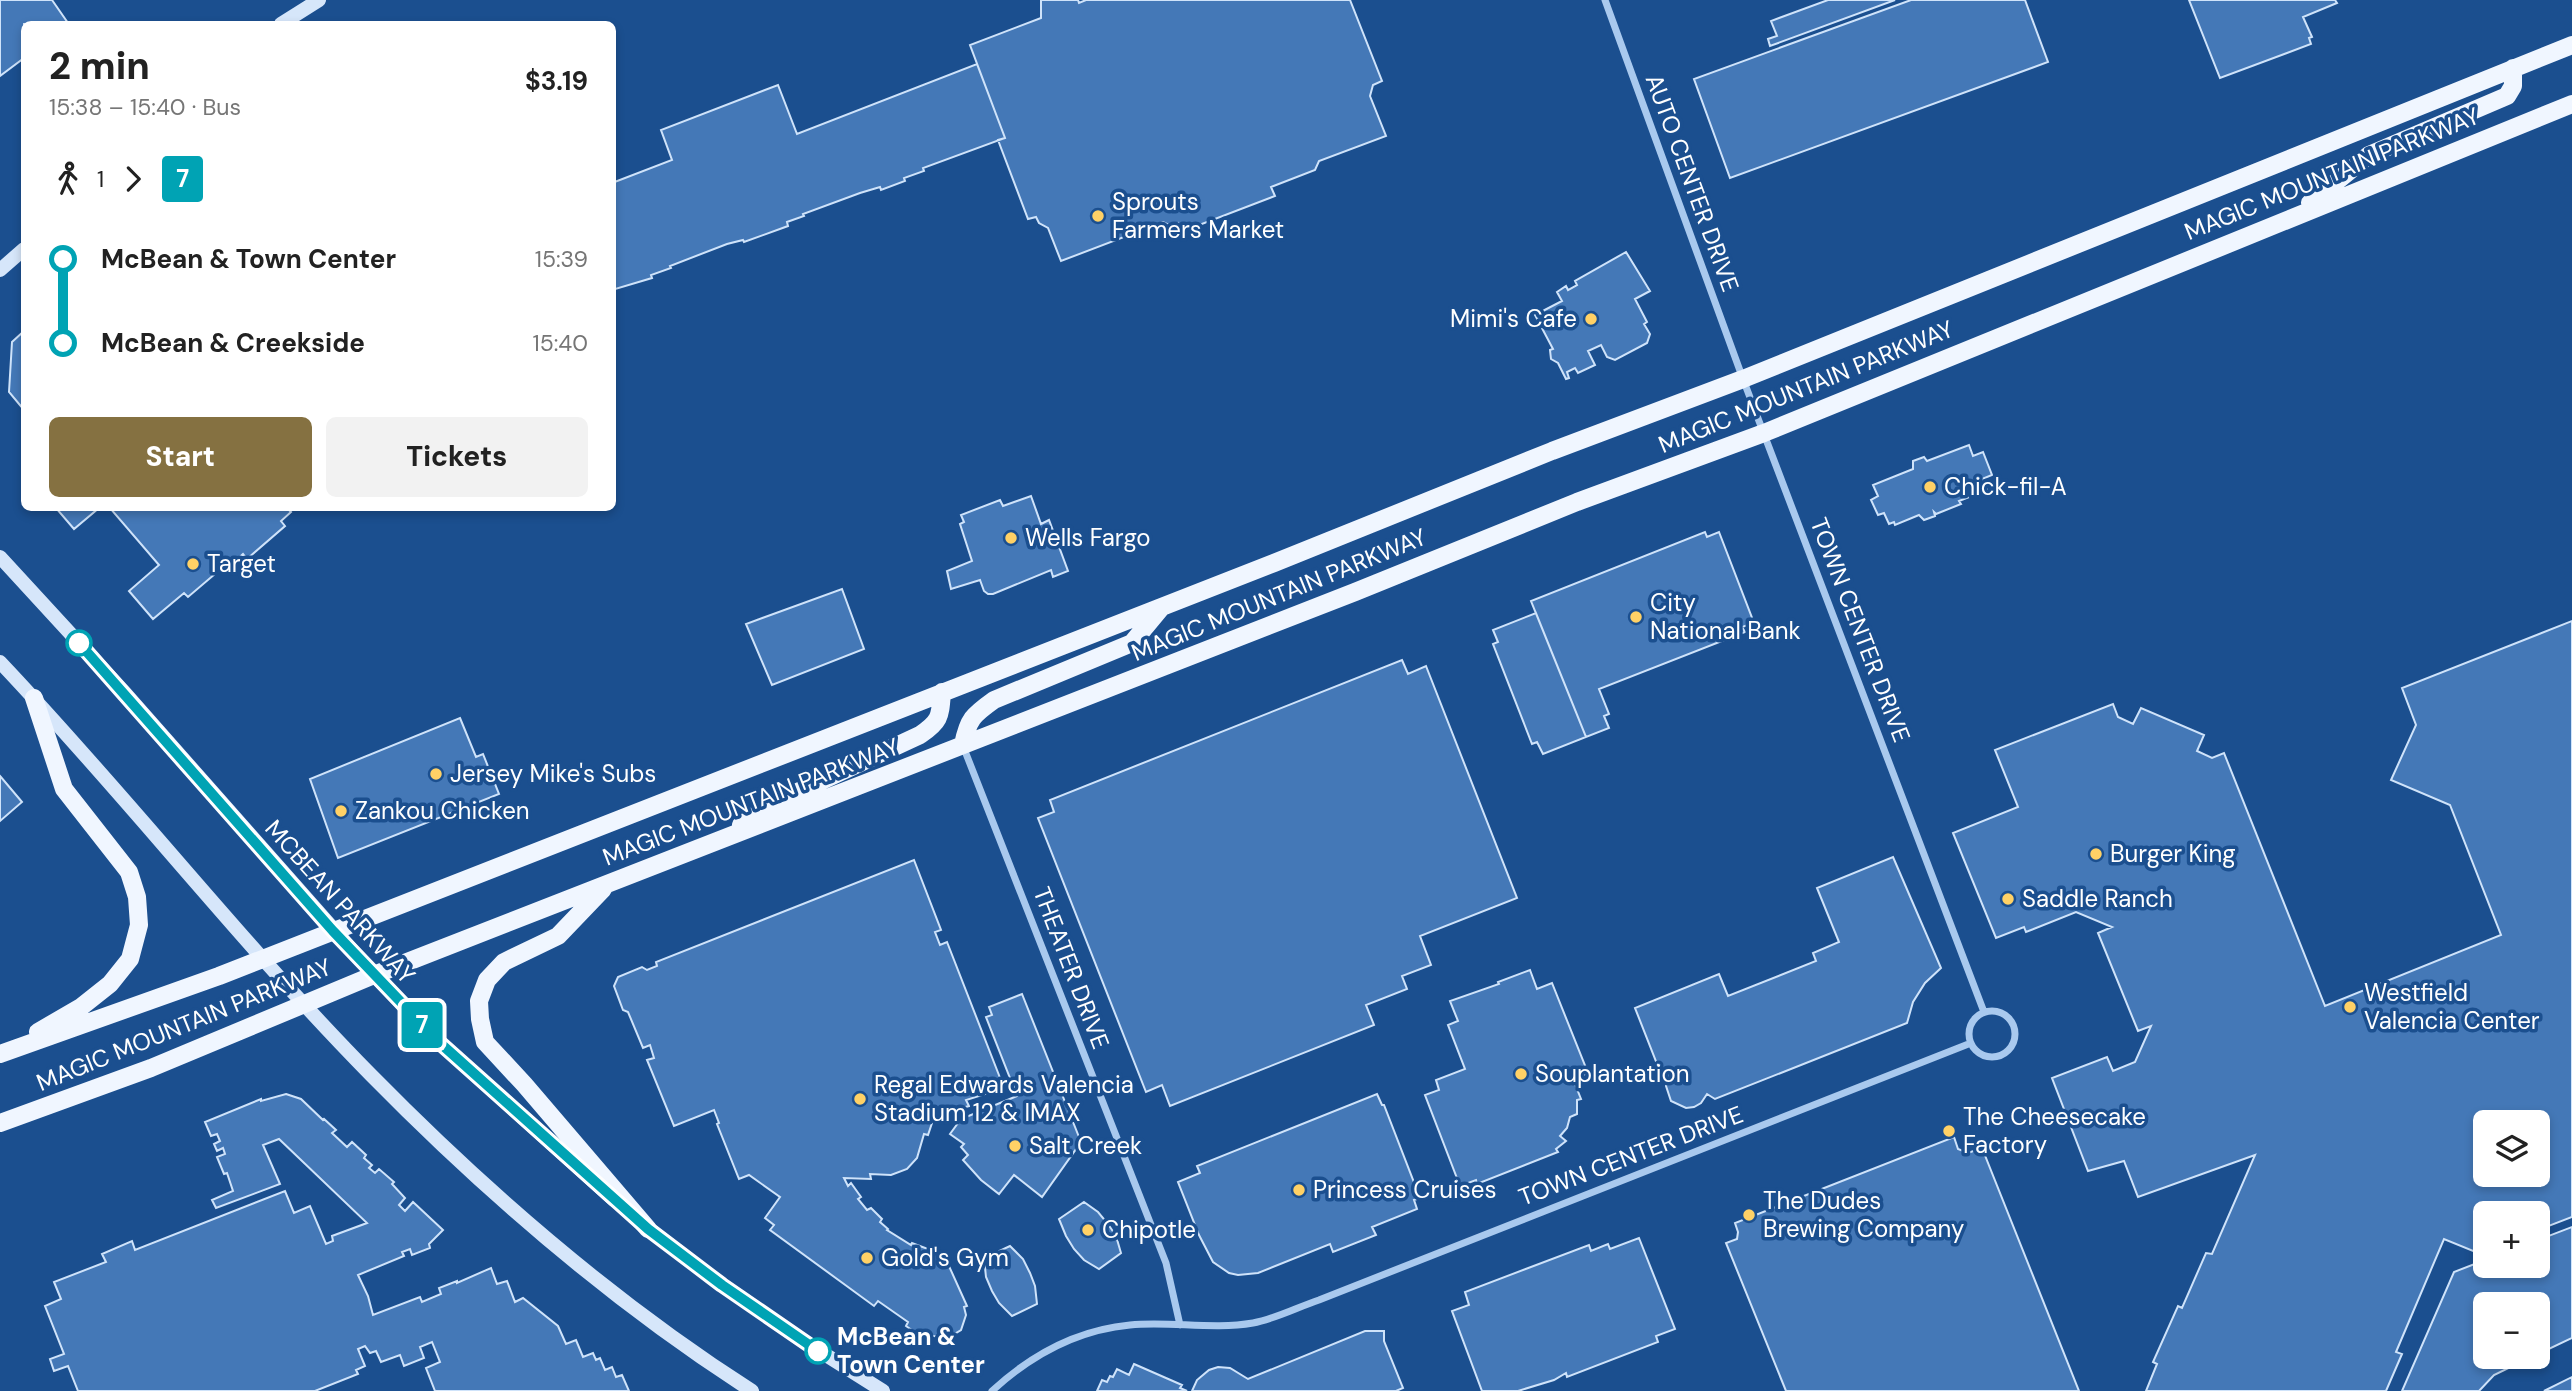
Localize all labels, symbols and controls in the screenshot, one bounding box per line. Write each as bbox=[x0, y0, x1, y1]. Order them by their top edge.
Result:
text: 2 min bbox=[49, 41, 150, 91]
text: $3.19 bbox=[525, 64, 588, 98]
street label: AUTO CENTER DRIVE bbox=[1639, 70, 1746, 296]
text: 15:38 – 15:40 · Bus bbox=[49, 92, 241, 122]
street label: MAGIC MOUNTAIN PARKWAY bbox=[2180, 100, 2484, 247]
icon: walk bbox=[49, 160, 87, 198]
icon: forward bbox=[114, 160, 152, 198]
text: 7 bbox=[176, 163, 189, 194]
text: 1 bbox=[97, 164, 104, 194]
place label: Sprouts Farmers Market bbox=[1112, 186, 1284, 245]
marker: Sprouts Farmers Market bbox=[1090, 208, 1106, 224]
text: McBean & Town Center bbox=[101, 242, 396, 276]
text: 15:39 bbox=[535, 244, 588, 274]
place label: Mimi's Cafe bbox=[1450, 303, 1577, 334]
marker: Mimi's Cafe bbox=[1583, 311, 1599, 327]
street label: MAGIC MOUNTAIN PARKWAY bbox=[1654, 313, 1958, 460]
text: McBean & Creekside bbox=[101, 326, 365, 360]
text: 15:40 bbox=[532, 328, 588, 358]
button: Start bbox=[49, 417, 312, 497]
button: Tickets bbox=[326, 417, 588, 497]
place label: Chick-fil-A bbox=[1944, 471, 2067, 502]
marker: Chick-fil-A bbox=[1922, 479, 1938, 495]
street label: TOWN CENTER DRIVE bbox=[1803, 513, 1918, 746]
street label: MAGIC MOUNTAIN PARKWAY bbox=[1127, 521, 1431, 668]
place label: Wells Fargo bbox=[1025, 522, 1151, 553]
marker: Wells Fargo bbox=[1003, 530, 1019, 546]
place label: Target bbox=[207, 548, 276, 579]
marker: Target bbox=[185, 556, 201, 572]
place label: City National Bank bbox=[1650, 587, 1801, 646]
marker: City National Bank bbox=[1628, 609, 1644, 625]
unlabelled marker bbox=[66, 630, 92, 656]
street label: MAGIC MOUNTAIN PARKWAY bbox=[598, 731, 904, 873]
place label: Jersey Mike's Subs bbox=[450, 758, 656, 789]
marker: Jersey Mike's Subs bbox=[428, 766, 444, 782]
place label: Zankou Chicken bbox=[355, 795, 530, 826]
marker: Zankou Chicken bbox=[333, 803, 349, 819]
street label: MCBEAN PARKWAY bbox=[259, 813, 422, 990]
place label: Burger King bbox=[2110, 838, 2236, 869]
marker: Burger King bbox=[2088, 846, 2104, 862]
street label: THEATER DRIVE bbox=[1026, 882, 1117, 1053]
place label: Saddle Ranch bbox=[2022, 883, 2173, 914]
marker: Saddle Ranch bbox=[2000, 891, 2016, 907]
street label: MAGIC MOUNTAIN PARKWAY bbox=[32, 951, 336, 1098]
place label: Westfield Valencia Center bbox=[2364, 977, 2540, 1036]
marker: Westfield Valencia Center bbox=[2342, 999, 2358, 1015]
line badge: 7 bbox=[399, 1002, 445, 1048]
text: 7 bbox=[416, 1009, 428, 1040]
place label: Souplantation bbox=[1535, 1058, 1689, 1089]
marker: Souplantation bbox=[1513, 1066, 1529, 1082]
place label: Regal Edwards Valencia Stadium 12 & IMAX bbox=[874, 1069, 1134, 1128]
marker: Regal Edwards Valencia Stadium 12 & IMAX bbox=[852, 1091, 868, 1107]
street label: TOWN CENTER DRIVE bbox=[1514, 1098, 1747, 1213]
place label: The Cheesecake Factory bbox=[1963, 1101, 2146, 1160]
map controls bbox=[2473, 1110, 2550, 1369]
button: layers bbox=[2473, 1110, 2550, 1187]
marker: The Cheesecake Factory bbox=[1941, 1123, 1957, 1139]
place label: Salt Creek bbox=[1029, 1130, 1142, 1161]
marker: Salt Creek bbox=[1007, 1138, 1023, 1154]
place label: Princess Cruises bbox=[1313, 1174, 1497, 1205]
marker: Princess Cruises bbox=[1291, 1182, 1307, 1198]
place label: The Dudes Brewing Company bbox=[1763, 1185, 1964, 1244]
button: + bbox=[2473, 1201, 2550, 1278]
marker: The Dudes Brewing Company bbox=[1741, 1207, 1757, 1223]
place label: Chipotle bbox=[1102, 1214, 1196, 1245]
marker: Chipotle bbox=[1080, 1222, 1096, 1238]
place label: Gold's Gym bbox=[881, 1242, 1009, 1273]
marker: Gold's Gym bbox=[859, 1250, 875, 1266]
button: − bbox=[2473, 1292, 2550, 1369]
place label: McBean & Town Center bbox=[837, 1321, 985, 1380]
marker: McBean & Town Center bbox=[805, 1338, 831, 1364]

